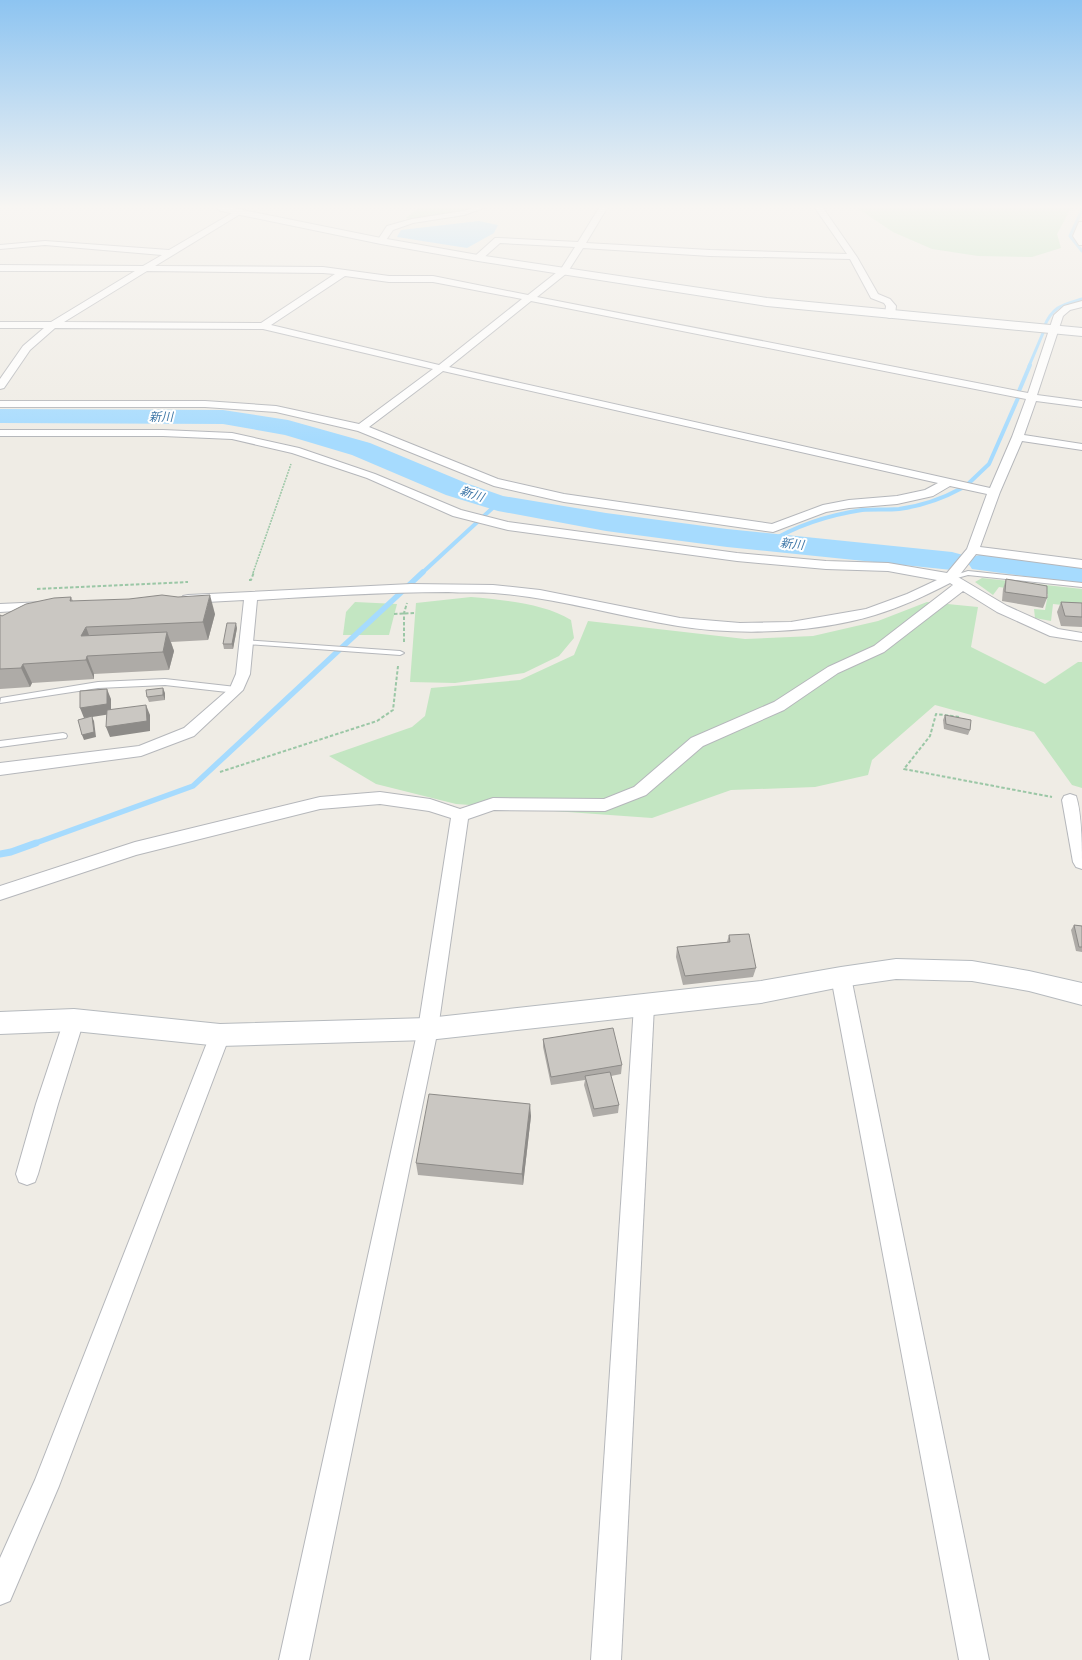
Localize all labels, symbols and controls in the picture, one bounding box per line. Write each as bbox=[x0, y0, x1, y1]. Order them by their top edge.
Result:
water label: 新川 bbox=[149, 409, 175, 425]
water label: 新川 bbox=[458, 483, 488, 506]
water label: 新川 bbox=[779, 535, 807, 553]

